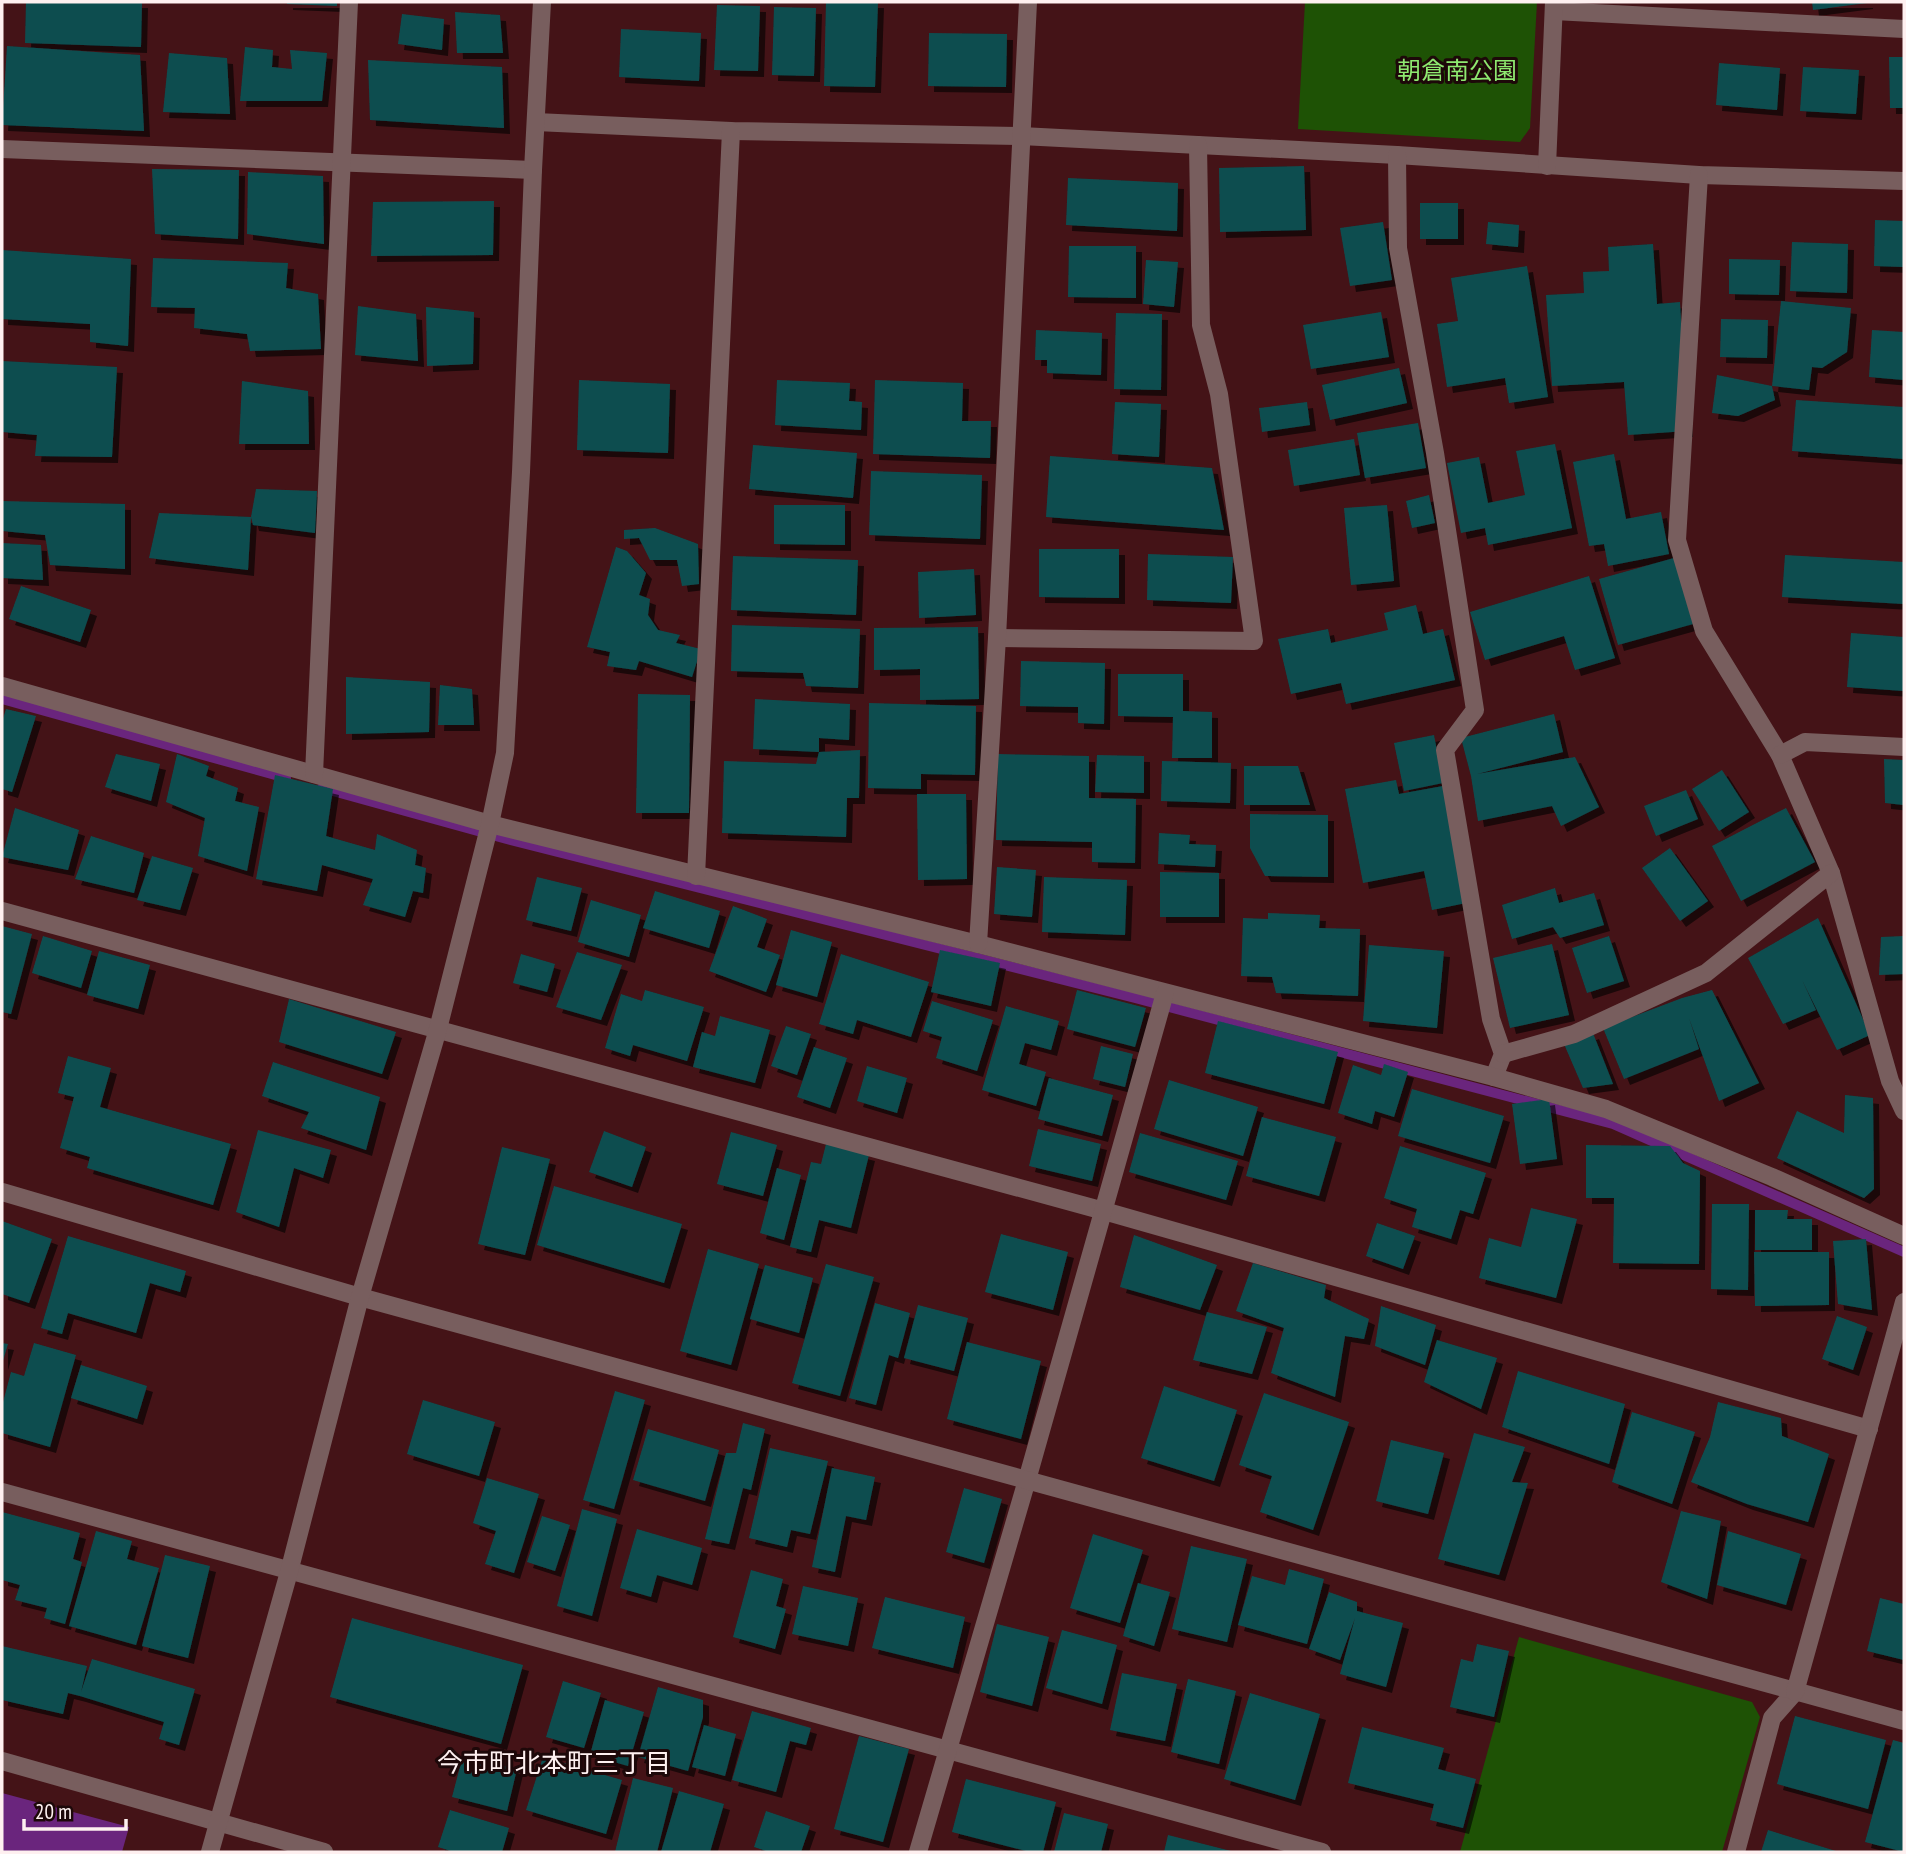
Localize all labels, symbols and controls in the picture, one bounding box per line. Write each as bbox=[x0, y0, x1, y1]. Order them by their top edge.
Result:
park label: 朝倉南公園 bbox=[1397, 55, 1517, 86]
district label: 今市町北本町三丁目 bbox=[437, 1746, 671, 1779]
scale bar bbox=[24, 1787, 126, 1831]
text: 20 m bbox=[35, 1798, 72, 1825]

